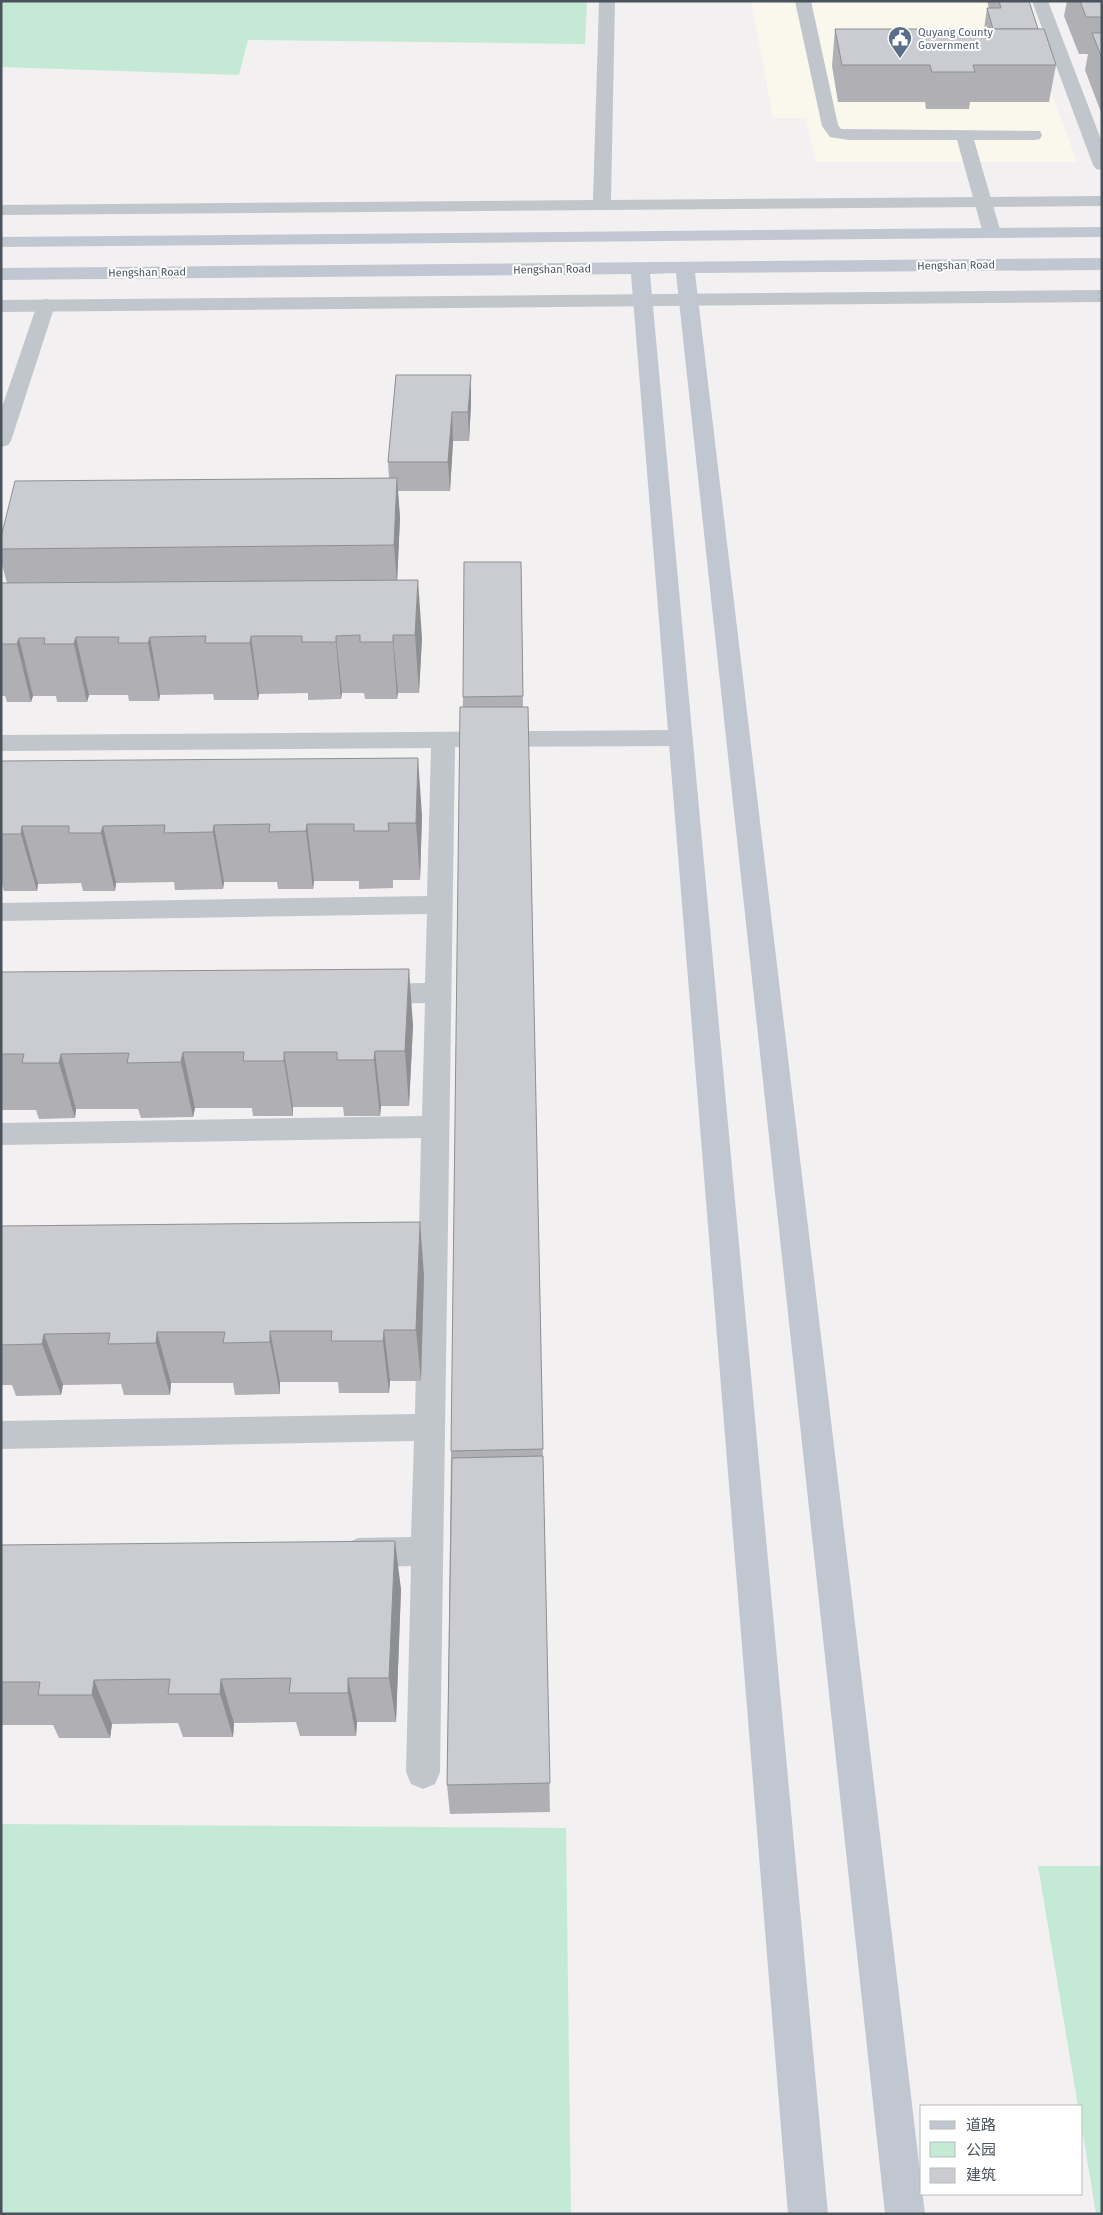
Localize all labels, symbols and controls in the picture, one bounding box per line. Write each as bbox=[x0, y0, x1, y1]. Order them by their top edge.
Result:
public building icon: Quyang County Government bbox=[887, 25, 913, 59]
place label: Quyang County Government bbox=[918, 26, 993, 52]
street label: Hengshan Road bbox=[917, 258, 995, 273]
street label: Hengshan Road bbox=[513, 262, 591, 277]
street label: Hengshan Road bbox=[108, 265, 186, 280]
legend bbox=[920, 2105, 1083, 2195]
text: 道路 bbox=[966, 2116, 996, 2134]
text: 公园 bbox=[966, 2141, 996, 2159]
text: 建筑 bbox=[966, 2166, 996, 2184]

